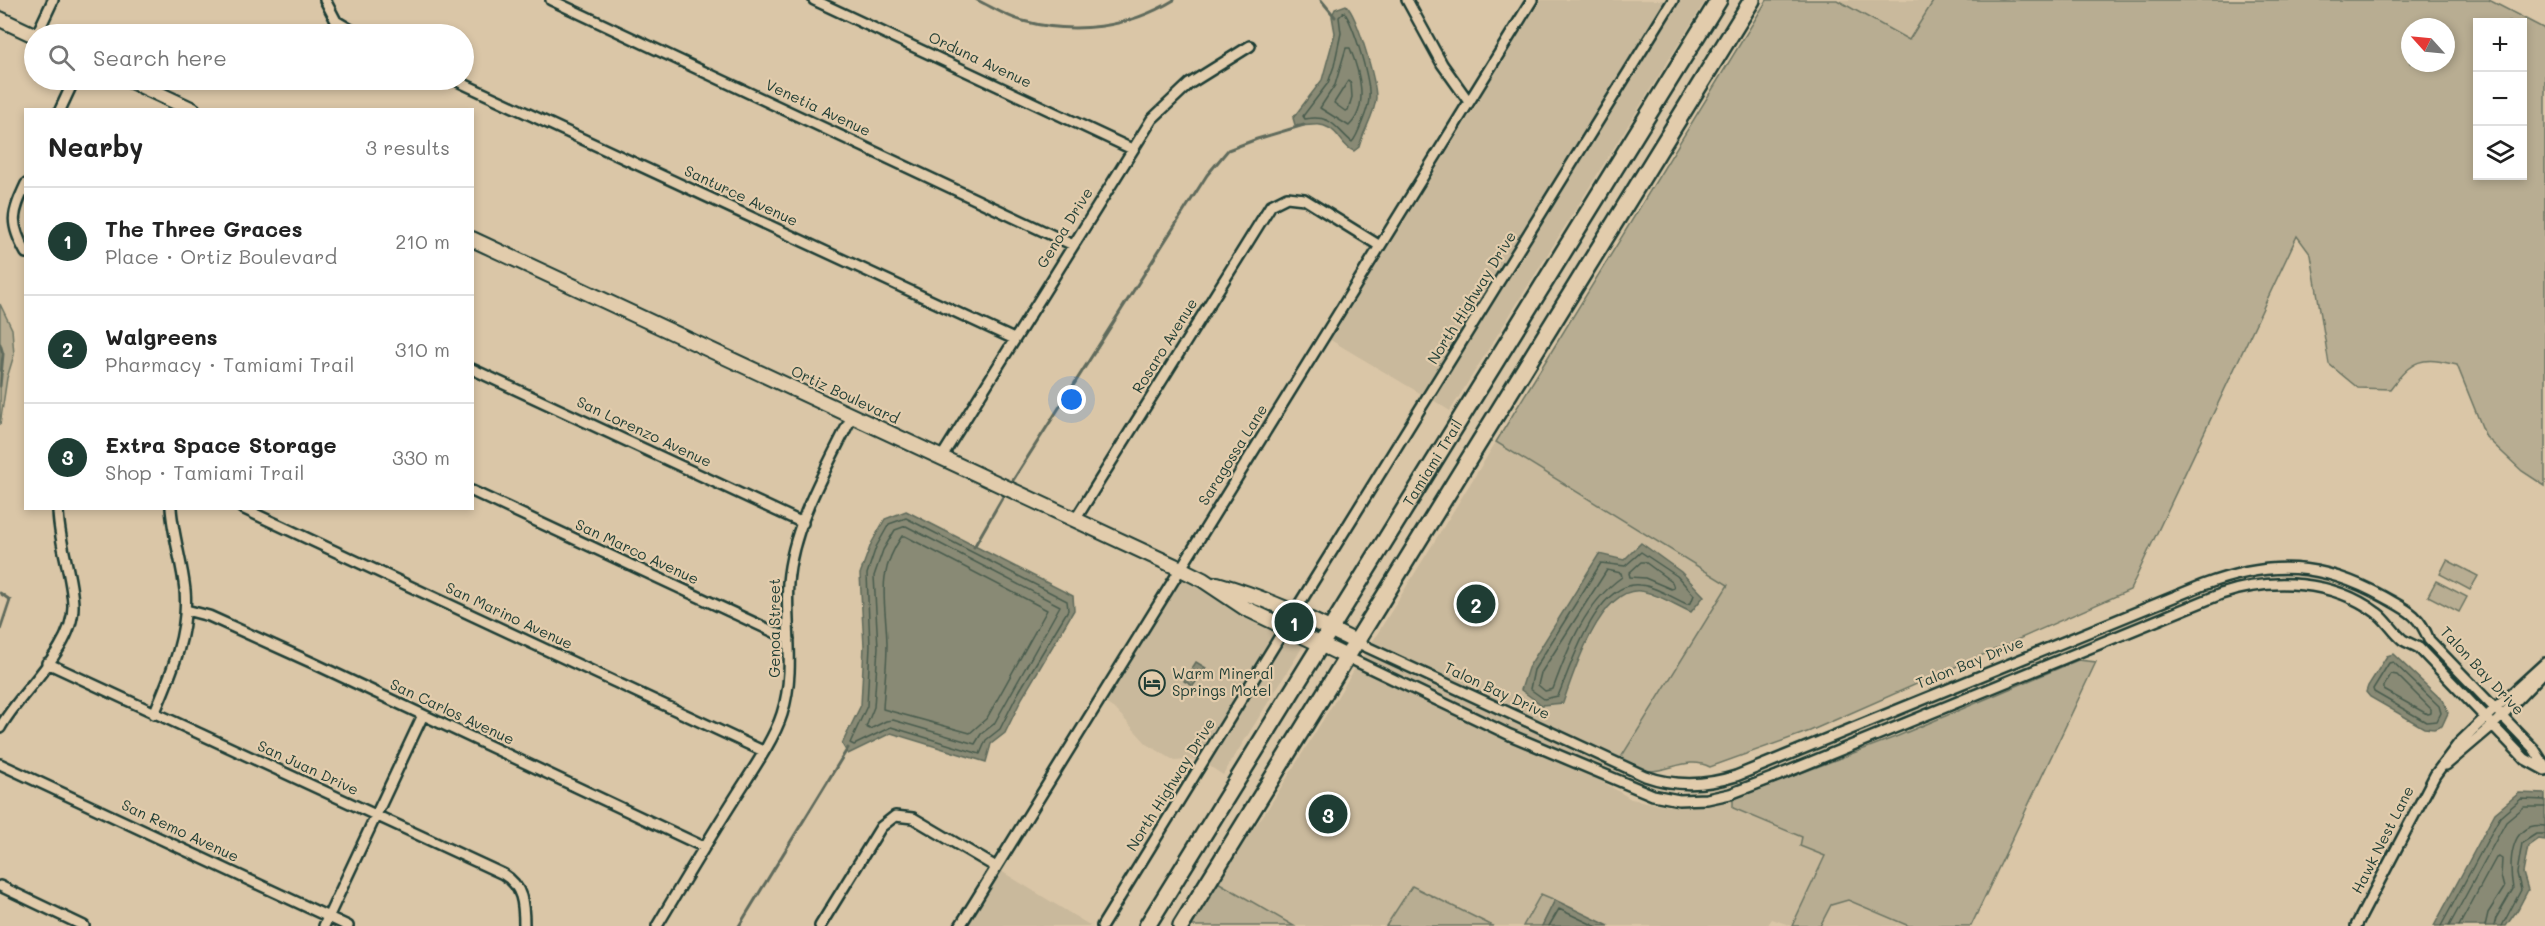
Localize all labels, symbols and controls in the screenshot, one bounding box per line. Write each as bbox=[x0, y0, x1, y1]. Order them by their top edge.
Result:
north arrow bbox=[2401, 18, 2455, 72]
map controls bbox=[2473, 18, 2527, 180]
button: + bbox=[2473, 18, 2527, 72]
search box bbox=[24, 24, 474, 90]
street label: Orduna Avenue bbox=[926, 26, 1035, 92]
icon: search bbox=[45, 41, 78, 74]
text: Search here bbox=[93, 43, 227, 72]
button: − bbox=[2473, 72, 2527, 126]
street label: Venetia Avenue bbox=[763, 74, 874, 140]
button: layers bbox=[2473, 126, 2527, 180]
text: Nearby bbox=[48, 130, 143, 164]
text: 3 results bbox=[365, 134, 450, 160]
street label: Santurce Avenue bbox=[681, 160, 802, 230]
street label: Genoa Drive bbox=[1031, 183, 1097, 272]
text: The Three Graces bbox=[105, 214, 302, 243]
street label: North Highway Drive bbox=[1422, 227, 1520, 368]
text: 1 bbox=[63, 228, 72, 254]
text: 210 m bbox=[395, 228, 450, 254]
text: Place · Ortiz Boulevard bbox=[105, 243, 337, 269]
street label: Rosaro Avenue bbox=[1127, 294, 1201, 397]
text: Walgreens bbox=[105, 322, 218, 351]
text: 2 bbox=[62, 336, 73, 362]
text: 310 m bbox=[395, 336, 450, 362]
text: Pharmacy · Tamiami Trail bbox=[105, 351, 354, 377]
street label: Ortiz Boulevard bbox=[788, 360, 903, 428]
your location bbox=[1057, 385, 1086, 414]
street label: San Lorenzo Avenue bbox=[574, 391, 715, 471]
street label: Saragossa Lane bbox=[1193, 400, 1271, 509]
street label: Tamiami Trail bbox=[1398, 415, 1466, 510]
text: Extra Space Storage bbox=[105, 430, 337, 459]
text: 3 bbox=[62, 444, 74, 470]
text: 330 m bbox=[392, 444, 450, 470]
text: Shop · Tamiami Trail bbox=[105, 459, 305, 485]
street label: San Marco Avenue bbox=[572, 514, 702, 589]
street label: San Marino Avenue bbox=[443, 577, 576, 653]
street label: Genoa Street bbox=[764, 578, 784, 678]
pin: 2 bbox=[1456, 582, 1496, 626]
pin: 1 bbox=[1274, 600, 1314, 644]
street label: Talon Bay Drive bbox=[2436, 622, 2529, 719]
street label: Talon Bay Drive bbox=[1913, 631, 2026, 693]
street label: Talon Bay Drive bbox=[1441, 657, 1553, 723]
place label: Warm Mineral Springs Motel bbox=[1172, 663, 1274, 700]
hotel icon: Warm Mineral Springs Motel bbox=[1137, 668, 1167, 698]
street label: San Carlos Avenue bbox=[387, 673, 518, 749]
street label: North Highway Drive bbox=[1121, 714, 1219, 855]
street label: San Juan Drive bbox=[255, 735, 362, 799]
street label: Hawk Nest Lane bbox=[2346, 782, 2418, 897]
pin: 3 bbox=[1308, 792, 1348, 836]
street label: San Remo Avenue bbox=[118, 794, 242, 866]

